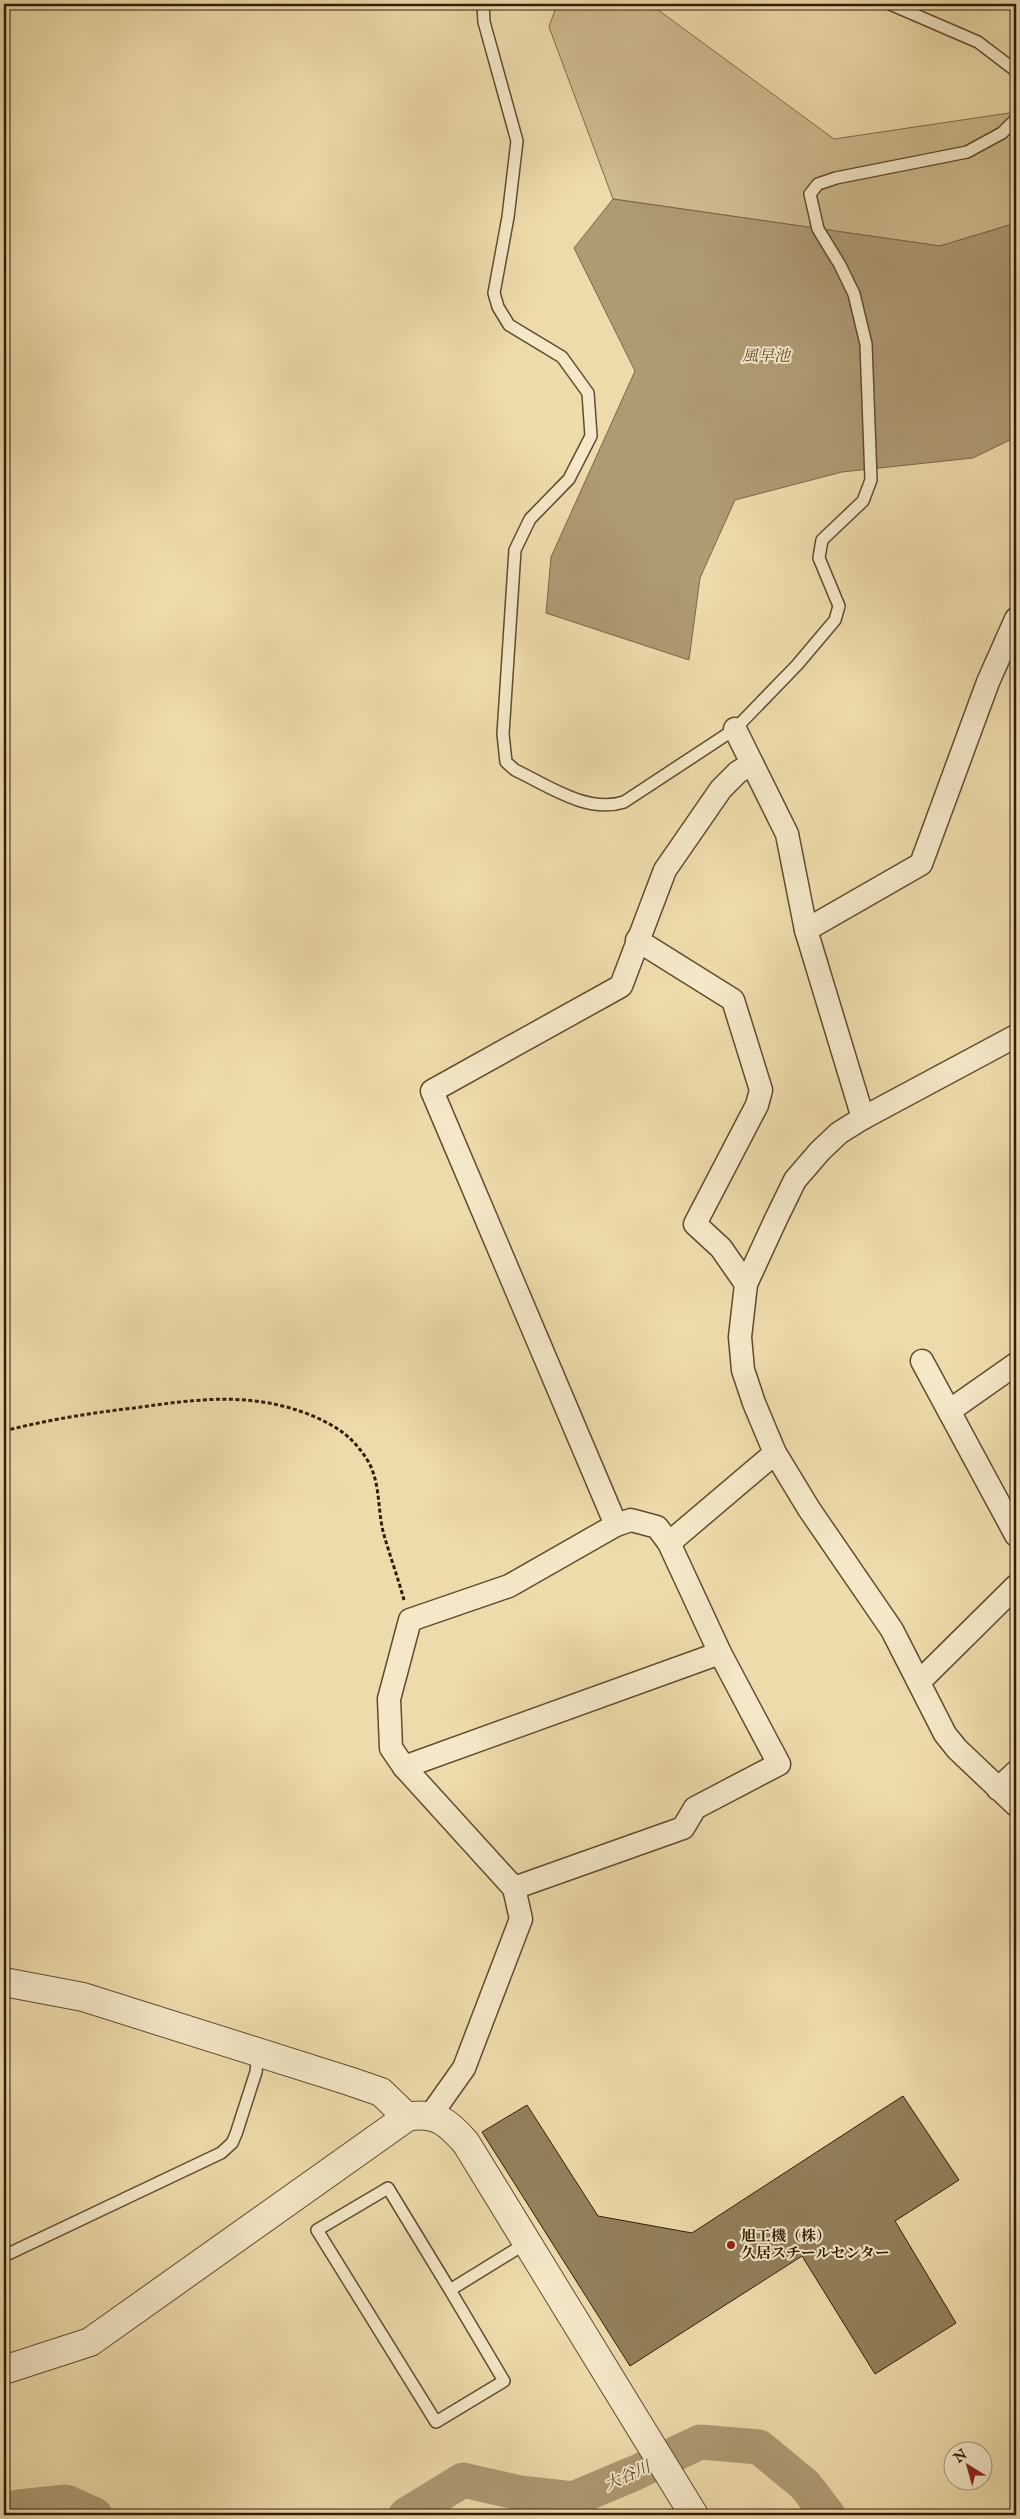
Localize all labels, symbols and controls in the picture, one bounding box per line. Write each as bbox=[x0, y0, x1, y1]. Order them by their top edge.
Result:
water label: 風早池 bbox=[742, 347, 792, 367]
place label: 旭工機（株） 久居スチールセンター bbox=[741, 2227, 890, 2263]
marker: 旭工機（株） 久居スチールセンター bbox=[725, 2239, 737, 2251]
north arrow bbox=[942, 2442, 992, 2492]
text: N bbox=[950, 2446, 971, 2468]
water label: 大谷川 bbox=[602, 2457, 656, 2496]

